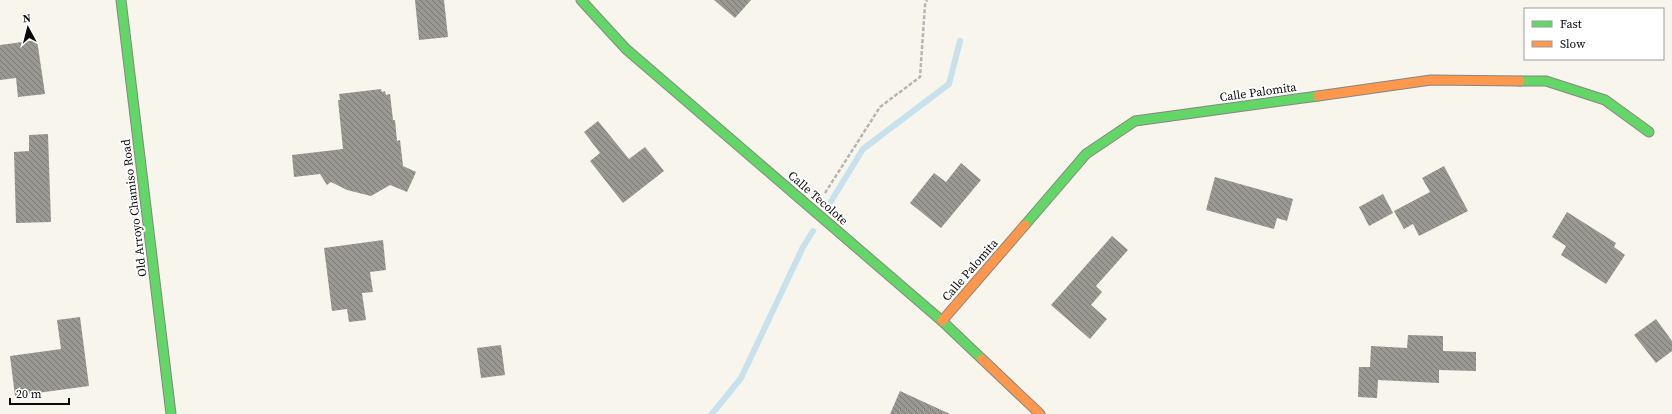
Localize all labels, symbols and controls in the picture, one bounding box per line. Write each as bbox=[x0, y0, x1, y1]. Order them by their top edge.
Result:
north arrow bbox=[8, 8, 48, 48]
legend bbox=[1524, 8, 1664, 60]
text: N bbox=[22, 11, 32, 27]
text: Fast bbox=[1560, 16, 1582, 32]
text: Slow bbox=[1560, 36, 1586, 52]
street label: Calle Palomita bbox=[1219, 79, 1298, 105]
street label: Old Arroyo Chamiso Road bbox=[118, 138, 150, 278]
street label: Calle Tecolote bbox=[785, 168, 851, 228]
street label: Calle Palomita bbox=[939, 235, 1002, 304]
scale bar bbox=[10, 380, 69, 406]
text: 20 m bbox=[16, 386, 42, 402]

